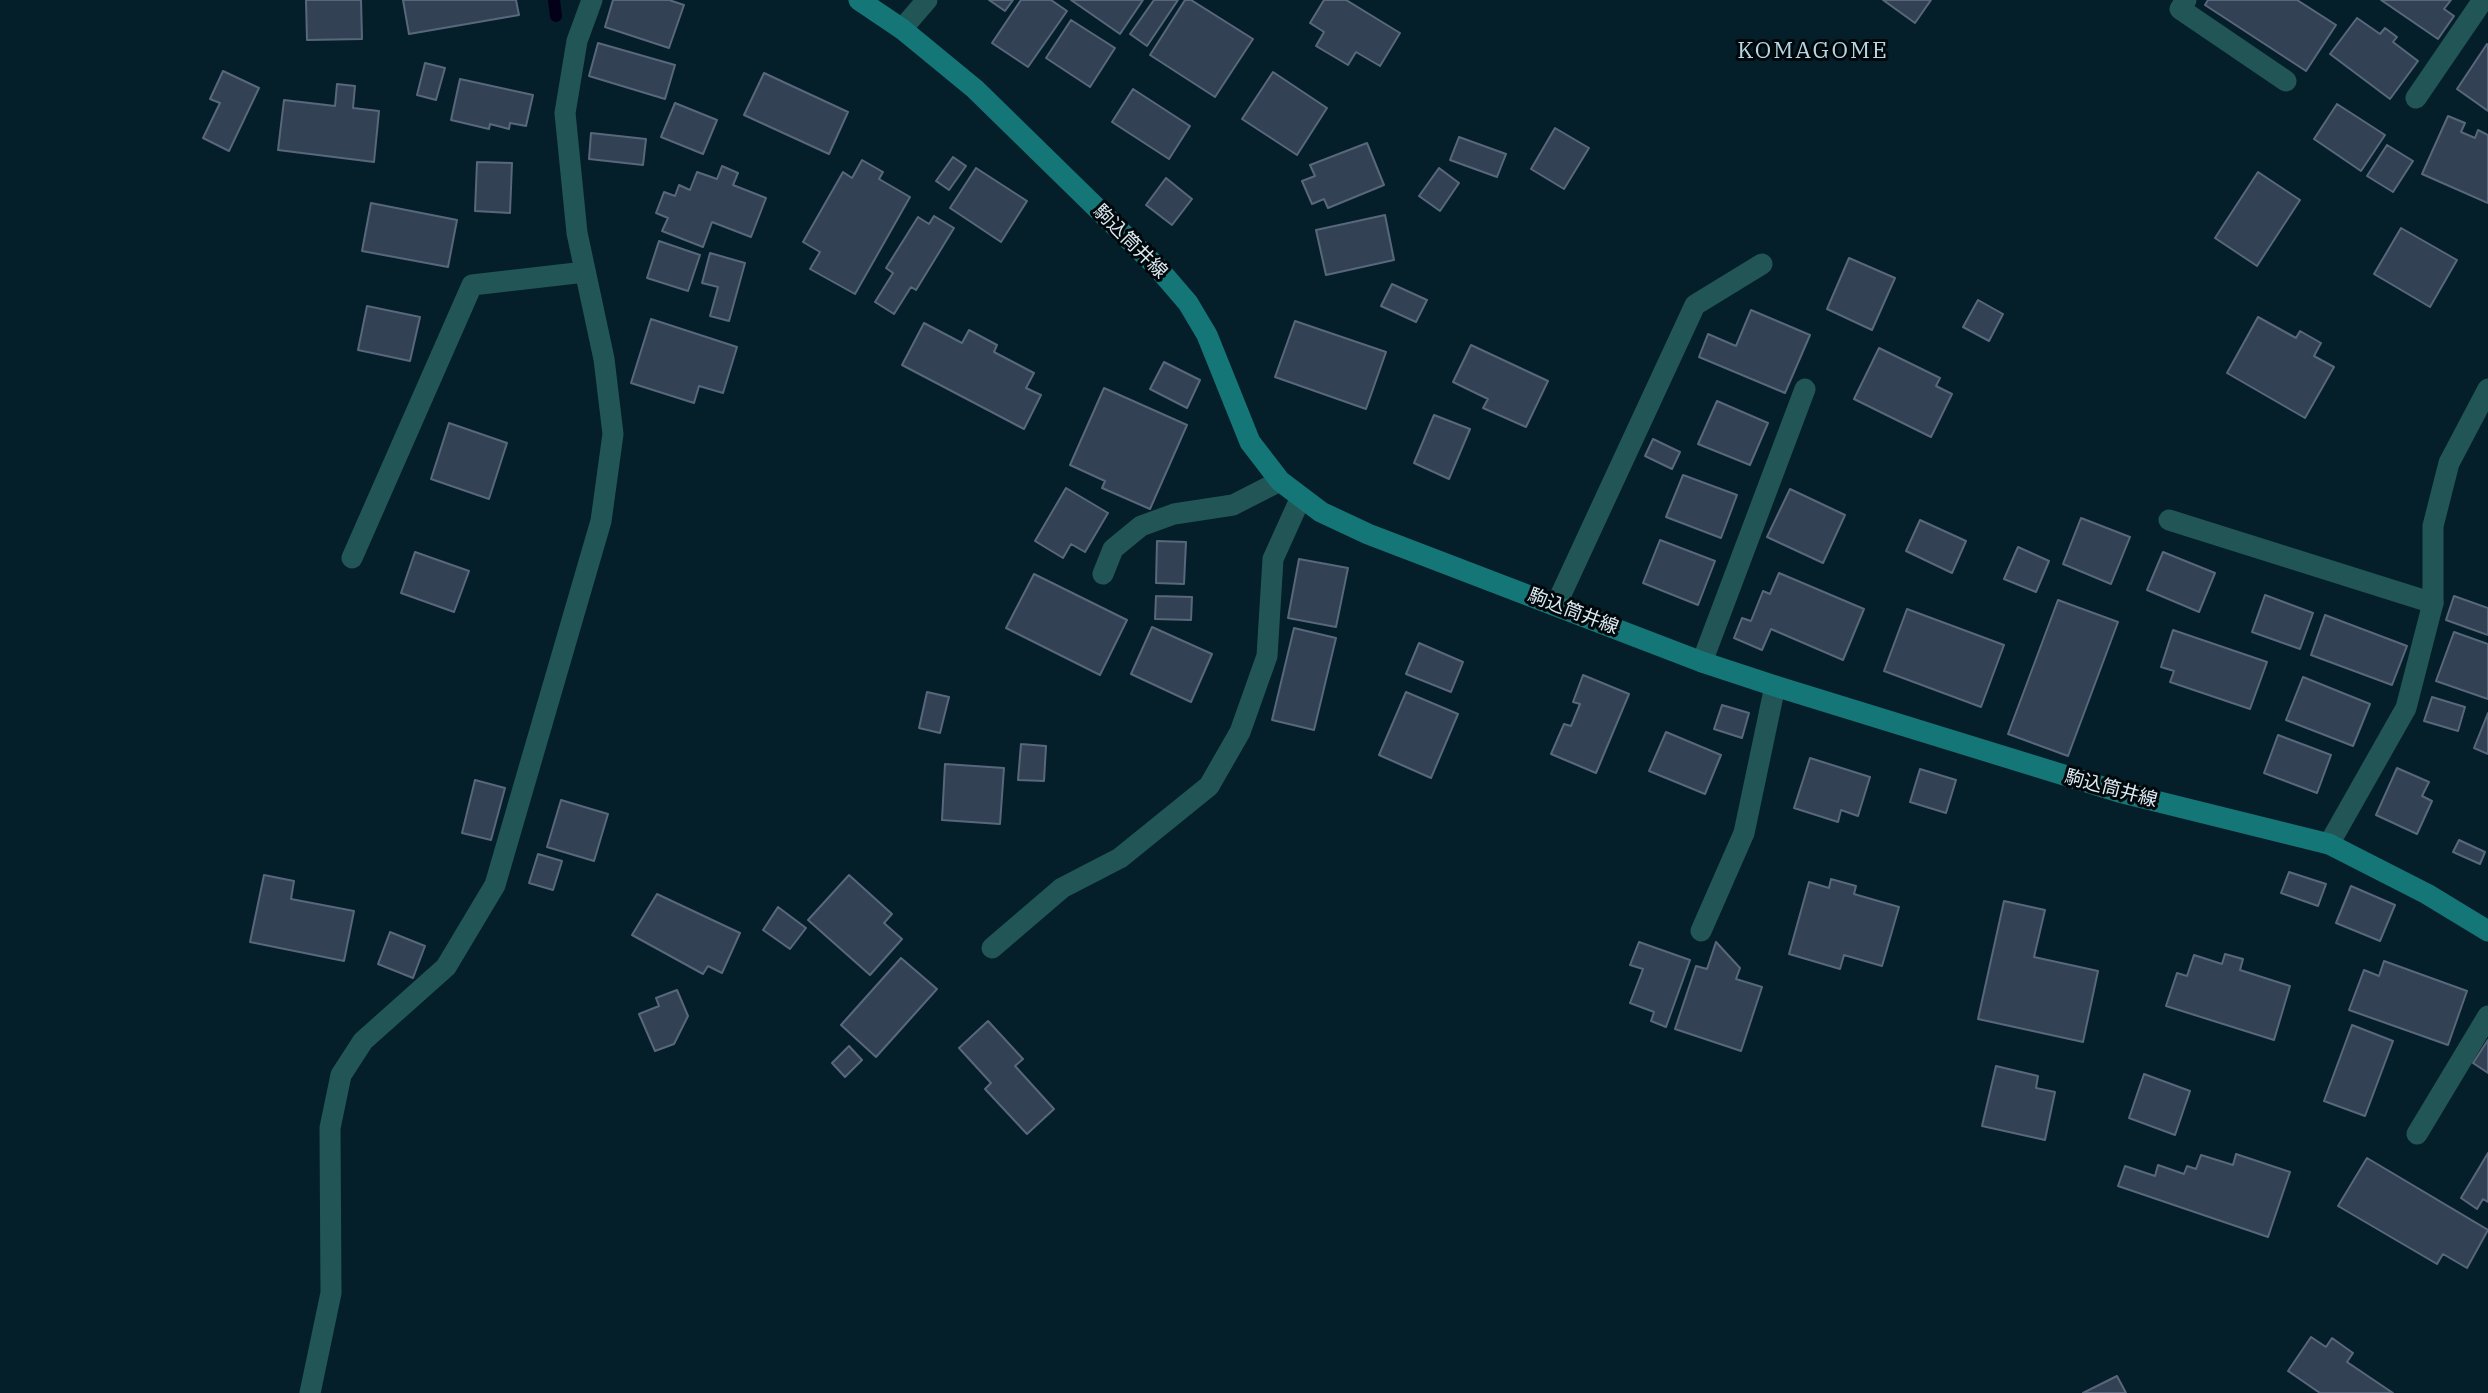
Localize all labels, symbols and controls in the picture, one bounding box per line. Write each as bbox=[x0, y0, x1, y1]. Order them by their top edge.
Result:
district label: KOMAGOME bbox=[1738, 37, 1888, 65]
street label: 駒込筒井線 bbox=[1088, 200, 1172, 284]
street label: 駒込筒井線 bbox=[1525, 584, 1621, 640]
street label: 駒込筒井線 bbox=[2062, 766, 2160, 812]

